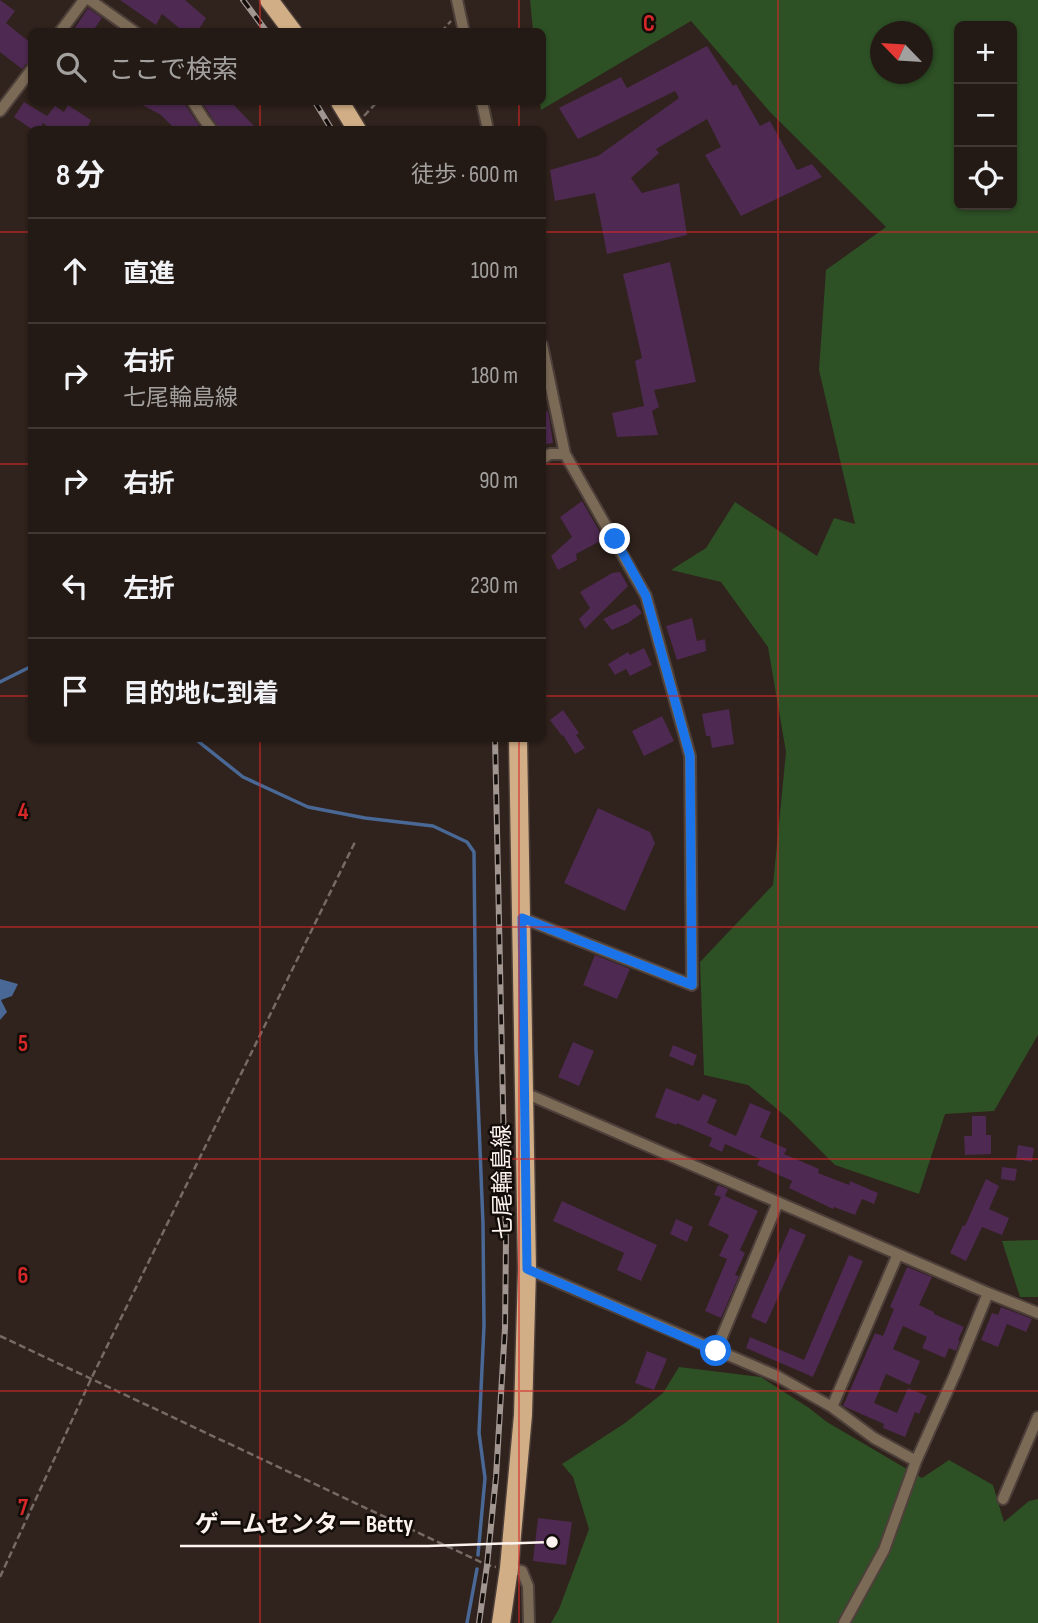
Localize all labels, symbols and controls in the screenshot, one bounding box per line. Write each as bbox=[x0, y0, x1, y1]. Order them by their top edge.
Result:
text: C bbox=[643, 10, 655, 38]
north arrow bbox=[870, 21, 933, 84]
map controls bbox=[954, 21, 1017, 210]
button: + bbox=[954, 21, 1017, 84]
search box bbox=[28, 28, 546, 105]
icon: search bbox=[52, 48, 90, 86]
text: ここで検索 bbox=[108, 55, 238, 86]
button: − bbox=[954, 84, 1017, 147]
button: locate bbox=[954, 147, 1017, 210]
text: 8 分 bbox=[56, 158, 105, 194]
text: 徒歩 · 600 m bbox=[411, 161, 518, 189]
icon: ahead bbox=[56, 252, 94, 290]
text: 100 m bbox=[471, 257, 518, 285]
text: 直進 bbox=[123, 259, 175, 290]
text: 右折 bbox=[123, 347, 175, 378]
icon: right bbox=[56, 357, 94, 395]
text: 180 m bbox=[471, 362, 518, 390]
text: 七尾輪島線 bbox=[123, 384, 238, 412]
icon: right bbox=[56, 462, 94, 500]
text: 90 m bbox=[479, 467, 518, 495]
text: 右折 bbox=[123, 469, 175, 500]
route end bbox=[599, 523, 630, 554]
icon: left bbox=[56, 567, 94, 605]
text: 230 m bbox=[470, 572, 518, 600]
text: 左折 bbox=[123, 574, 175, 605]
icon: arrive bbox=[56, 672, 94, 710]
text: 目的地に到着 bbox=[123, 679, 279, 710]
text: 4 bbox=[18, 798, 29, 826]
text: 5 bbox=[18, 1030, 28, 1058]
street label: 七尾輪島線 bbox=[488, 1124, 518, 1240]
text: 6 bbox=[18, 1262, 28, 1290]
route start bbox=[700, 1335, 731, 1366]
text: 7 bbox=[18, 1494, 28, 1522]
callout: ゲームセンター Betty bbox=[180, 1501, 428, 1546]
text: ゲームセンター Betty bbox=[195, 1510, 413, 1539]

